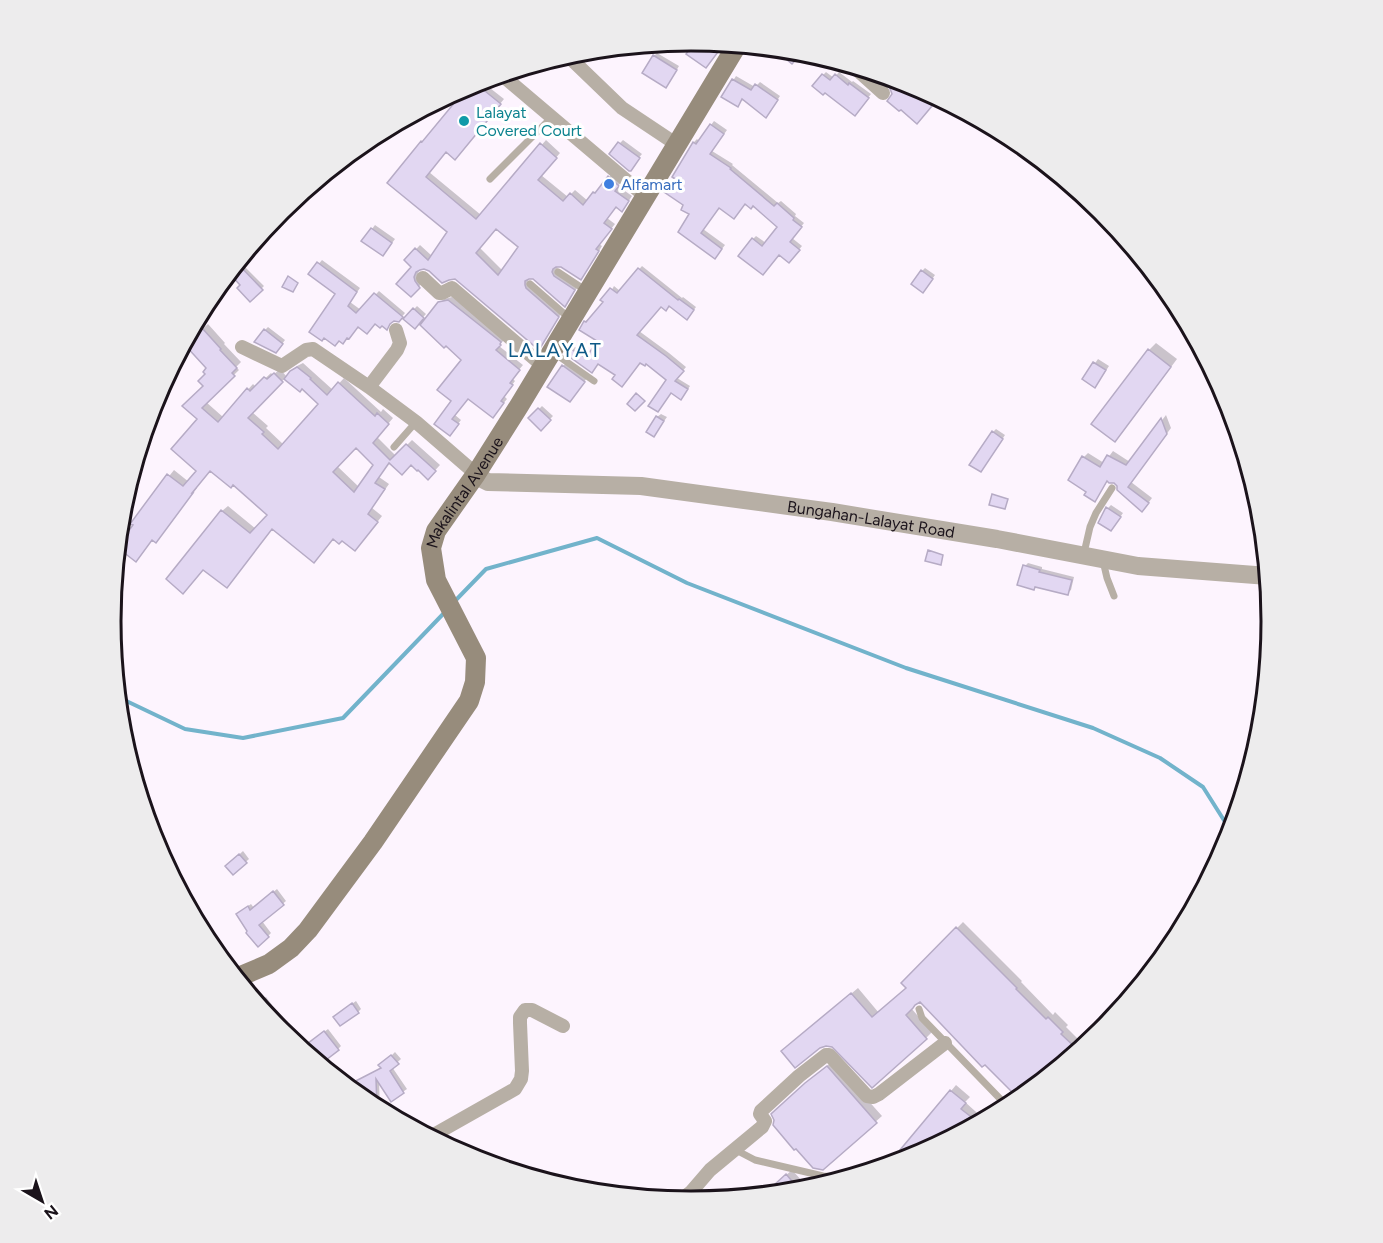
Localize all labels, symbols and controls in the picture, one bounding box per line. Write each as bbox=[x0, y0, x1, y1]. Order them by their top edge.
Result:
place label: Lalayat Covered Court bbox=[476, 103, 582, 140]
marker: Lalayat Covered Court bbox=[457, 114, 471, 128]
place label: Alfamart bbox=[621, 175, 683, 194]
marker: Alfamart bbox=[602, 177, 616, 191]
district label: LALAYAT bbox=[508, 338, 602, 362]
street label: Makalintal Avenue bbox=[422, 433, 507, 550]
street label: Bungahan-Lalayat Road bbox=[786, 497, 956, 541]
north arrow bbox=[12, 1171, 72, 1231]
text: N bbox=[40, 1201, 62, 1224]

